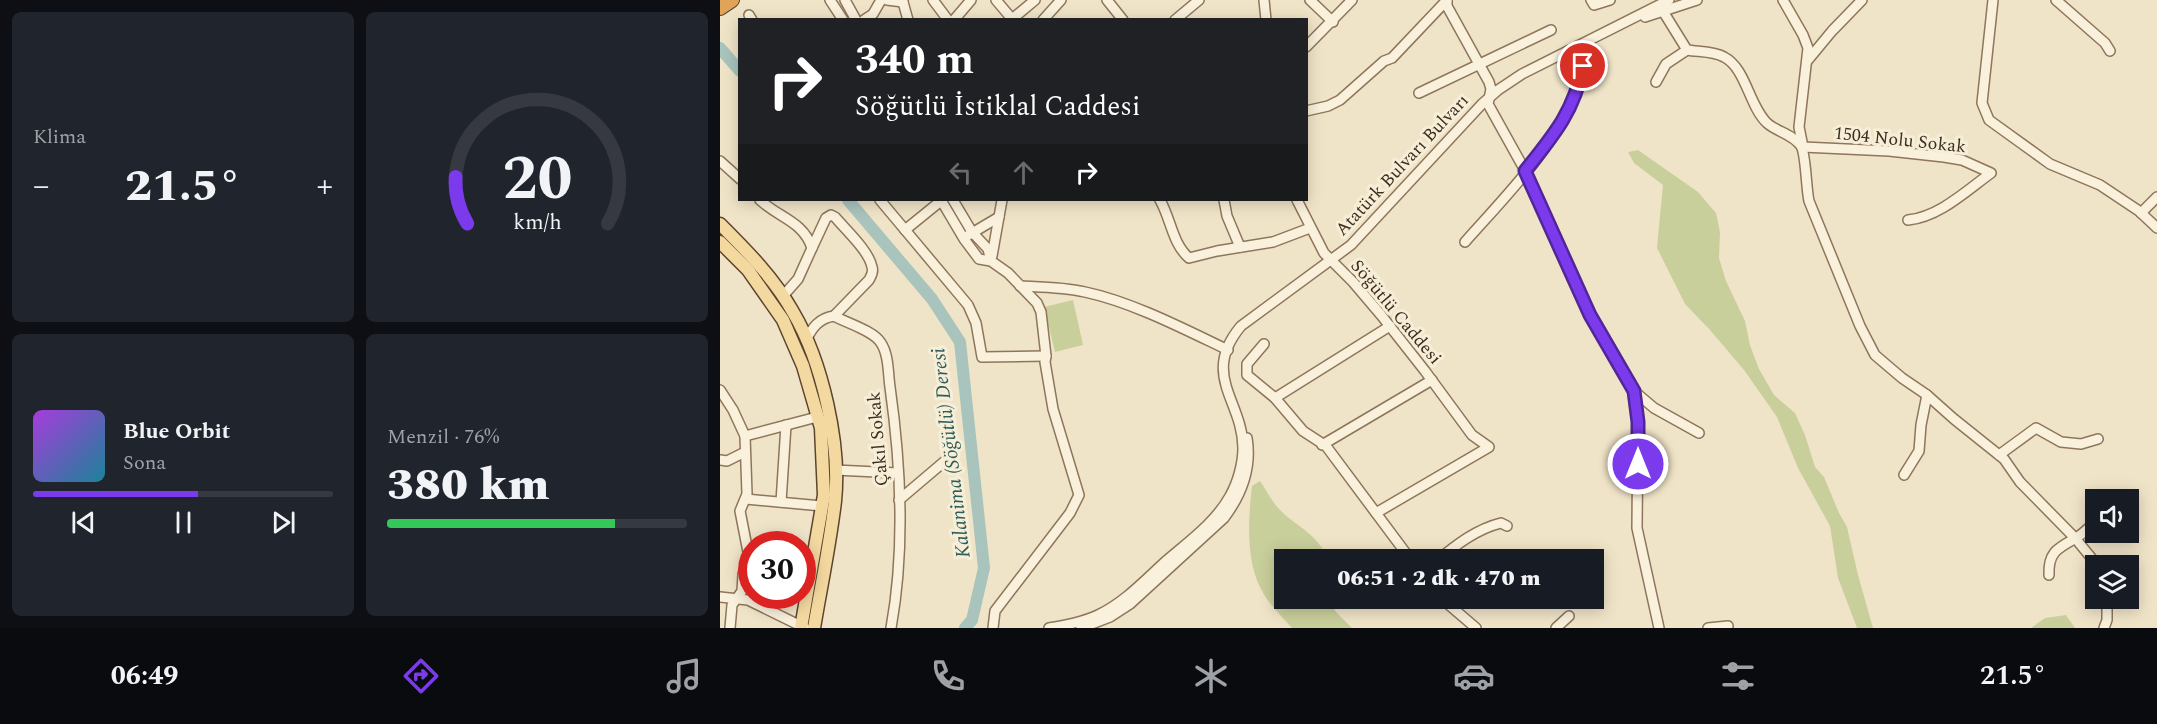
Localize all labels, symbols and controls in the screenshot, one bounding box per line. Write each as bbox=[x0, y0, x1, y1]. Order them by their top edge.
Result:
text: 340 m bbox=[855, 29, 974, 92]
pin bbox=[1557, 40, 1608, 91]
icon: right bbox=[756, 42, 834, 120]
icon: arrive bbox=[1566, 49, 1599, 82]
text: Söğütlü İstiklal Caddesi bbox=[855, 86, 1140, 128]
street label: Atatürk Bulvarı Bulvarı bbox=[1329, 88, 1475, 242]
street label: 1504 Nolu Sokak bbox=[1833, 120, 1967, 160]
text: Klima bbox=[33, 122, 86, 152]
text: 20 bbox=[502, 132, 572, 227]
text: 21.5° bbox=[125, 152, 241, 221]
icon: left bbox=[944, 156, 977, 189]
icon: ahead bbox=[1007, 156, 1040, 189]
icon: right bbox=[1070, 156, 1103, 189]
text: − bbox=[33, 161, 50, 211]
text: + bbox=[316, 161, 333, 211]
text: km/h bbox=[513, 206, 561, 239]
street label: Söğütlü Caddesi bbox=[1344, 254, 1448, 370]
water label: Kalanima (Söğütlü) Deresi bbox=[923, 346, 979, 560]
street label: Çakıl Sokak bbox=[860, 390, 896, 488]
text: Blue Orbit bbox=[123, 415, 230, 448]
text: Menzil · 76% bbox=[387, 422, 499, 452]
position arrow bbox=[1606, 432, 1670, 496]
text: Sona bbox=[123, 448, 166, 478]
text: 380 km bbox=[387, 451, 549, 520]
map controls bbox=[2085, 489, 2139, 609]
button: sound bbox=[2085, 489, 2139, 543]
icon: previous bbox=[67, 506, 100, 539]
icon: pause bbox=[167, 506, 200, 539]
icon: next bbox=[267, 506, 300, 539]
speed limit sign: 30 bbox=[738, 531, 816, 609]
button: layers bbox=[2085, 555, 2139, 609]
text: 06:51 · 2 dk · 470 m bbox=[1337, 562, 1541, 595]
text: 06:49 bbox=[111, 655, 179, 697]
icon: directions bbox=[400, 655, 442, 697]
icon: music bbox=[663, 655, 705, 697]
icon: phone bbox=[927, 655, 969, 697]
icon: climate bbox=[1190, 655, 1232, 697]
icon: car bbox=[1453, 655, 1495, 697]
icon: filters bbox=[1717, 655, 1759, 697]
text: 21.5° bbox=[1980, 655, 2046, 697]

